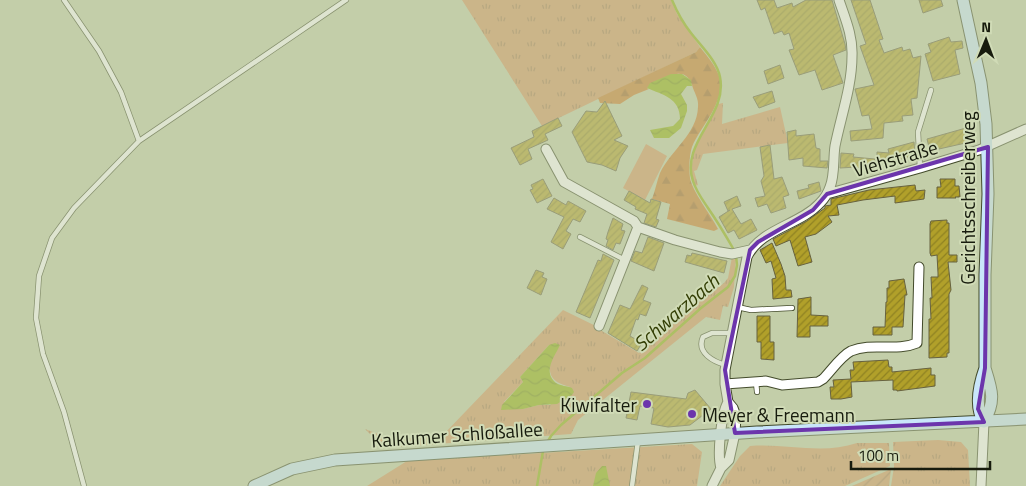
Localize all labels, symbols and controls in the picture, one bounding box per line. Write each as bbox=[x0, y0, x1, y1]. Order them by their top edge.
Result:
north arrow bbox=[961, 15, 1011, 65]
text: N bbox=[981, 16, 991, 37]
street label: Gerichtsschreiberweg bbox=[953, 111, 982, 285]
street label: Viehstraße bbox=[849, 132, 941, 184]
water label: Schwarzbach bbox=[626, 265, 727, 358]
place label: Kiwifalter bbox=[560, 390, 637, 419]
marker: Kiwifalter bbox=[641, 398, 653, 410]
place label: Meyer & Freemann bbox=[702, 400, 855, 429]
marker: Meyer & Freemann bbox=[686, 408, 698, 420]
street label: Kalkumer Schloßallee bbox=[370, 414, 544, 454]
scale bar bbox=[851, 438, 990, 470]
text: 100 m bbox=[858, 444, 899, 467]

